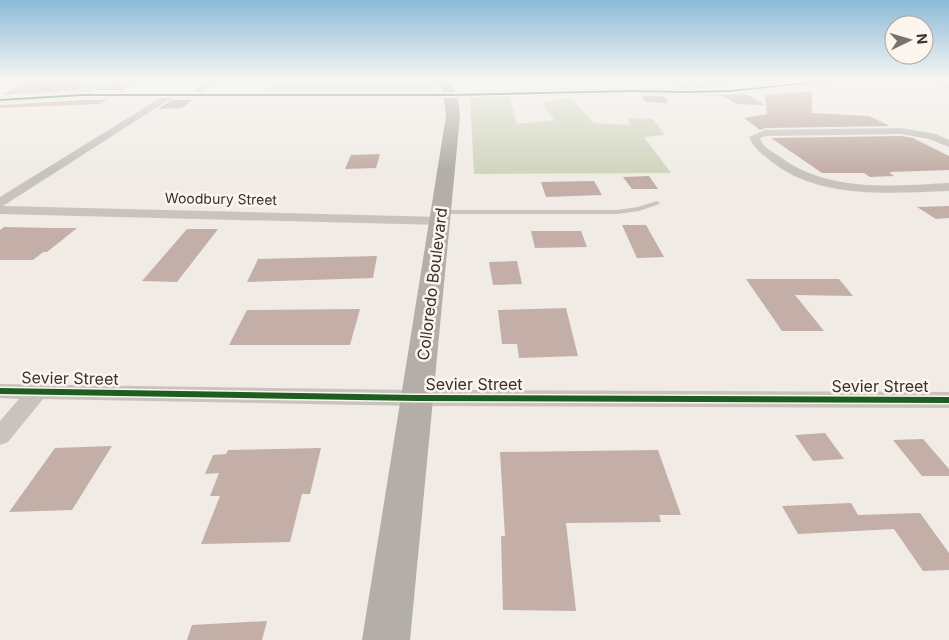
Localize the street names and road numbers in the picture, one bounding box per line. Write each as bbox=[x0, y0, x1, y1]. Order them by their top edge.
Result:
street label: Woodbury Street bbox=[165, 189, 278, 208]
street label: Colloredo Boulevard bbox=[413, 207, 451, 361]
street label: Sevier Street bbox=[21, 367, 119, 389]
street label: Sevier Street bbox=[425, 374, 523, 394]
street label: Sevier Street bbox=[831, 376, 929, 396]

